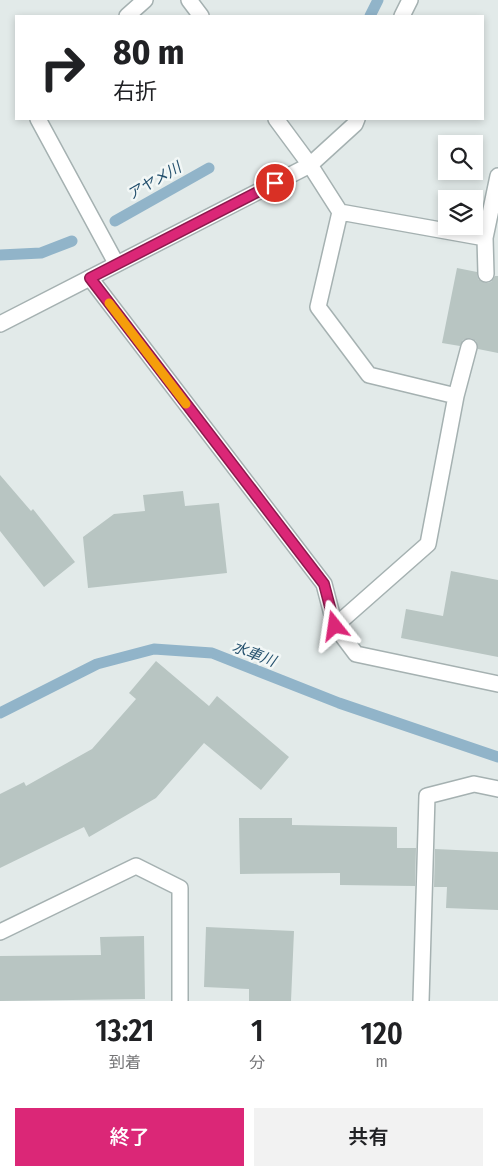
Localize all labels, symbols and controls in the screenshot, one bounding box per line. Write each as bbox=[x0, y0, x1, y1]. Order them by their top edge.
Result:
text: 80 m bbox=[113, 31, 185, 73]
icon: right bbox=[30, 35, 95, 100]
text: 右折 bbox=[113, 78, 157, 105]
map controls bbox=[438, 135, 483, 235]
button: search bbox=[438, 135, 483, 180]
water label: アヤメ川 bbox=[124, 157, 186, 204]
pin bbox=[254, 162, 296, 204]
icon: arrive bbox=[261, 169, 289, 197]
button: layers bbox=[438, 190, 483, 235]
position arrow bbox=[308, 599, 360, 651]
water label: 水車川 bbox=[230, 638, 280, 671]
text: 13:21 bbox=[95, 1013, 154, 1049]
text: 1 bbox=[251, 1013, 264, 1049]
text: 120 bbox=[360, 1016, 403, 1052]
text: m bbox=[375, 1052, 388, 1071]
text: 到着 bbox=[109, 1053, 141, 1072]
text: 分 bbox=[249, 1053, 265, 1072]
button: 終了 bbox=[15, 1108, 244, 1166]
button: 共有 bbox=[254, 1108, 483, 1166]

